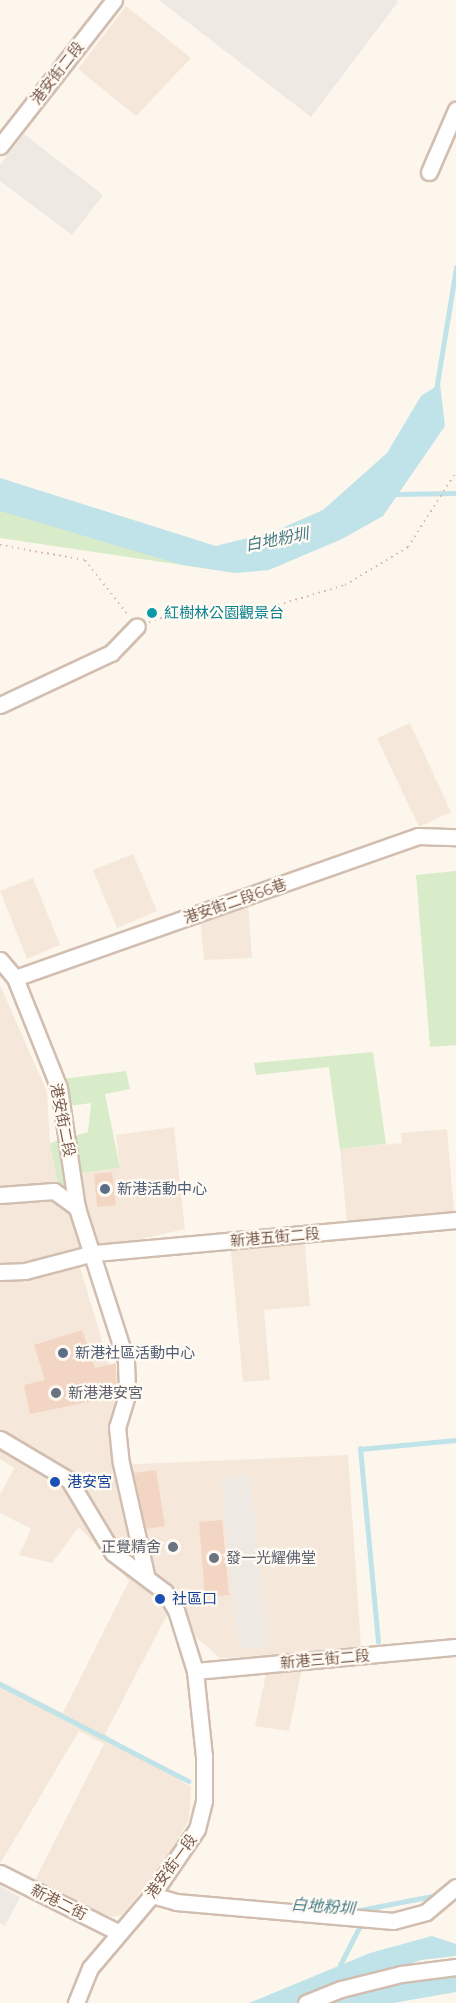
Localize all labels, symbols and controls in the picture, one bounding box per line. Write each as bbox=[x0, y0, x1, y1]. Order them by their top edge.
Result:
street label: 港安街二段 bbox=[27, 38, 87, 108]
water label: 白地粉圳 bbox=[244, 524, 310, 556]
place label: 紅樹林公園觀景台 bbox=[164, 604, 284, 622]
marker: 紅樹林公園觀景台 bbox=[145, 606, 159, 620]
street label: 港安街二段66巷 bbox=[181, 875, 289, 927]
street label: 港安街二段 bbox=[47, 1081, 79, 1159]
place label: 新港活動中心 bbox=[117, 1180, 207, 1198]
marker: 新港活動中心 bbox=[98, 1182, 112, 1196]
street label: 新港五街二段 bbox=[229, 1224, 321, 1250]
place label: 新港社區活動中心 bbox=[75, 1344, 195, 1362]
marker: 新港社區活動中心 bbox=[56, 1346, 70, 1360]
place label: 新港港安宮 bbox=[68, 1384, 143, 1402]
marker: 新港港安宮 bbox=[49, 1386, 63, 1400]
place label: 港安宮 bbox=[67, 1473, 112, 1491]
marker: 港安宮 bbox=[48, 1475, 62, 1489]
place label: 正覺精舍 bbox=[101, 1538, 161, 1556]
marker: 正覺精舍 bbox=[166, 1540, 180, 1554]
place label: 發一光耀佛堂 bbox=[226, 1549, 316, 1567]
marker: 發一光耀佛堂 bbox=[207, 1551, 221, 1565]
place label: 社區口 bbox=[172, 1590, 217, 1608]
marker: 社區口 bbox=[153, 1592, 167, 1606]
street label: 新港三街二段 bbox=[279, 1646, 371, 1672]
street label: 港安街一段 bbox=[142, 1830, 200, 1902]
street label: 新港二街 bbox=[28, 1880, 90, 1924]
water label: 白地粉圳 bbox=[290, 1895, 356, 1919]

